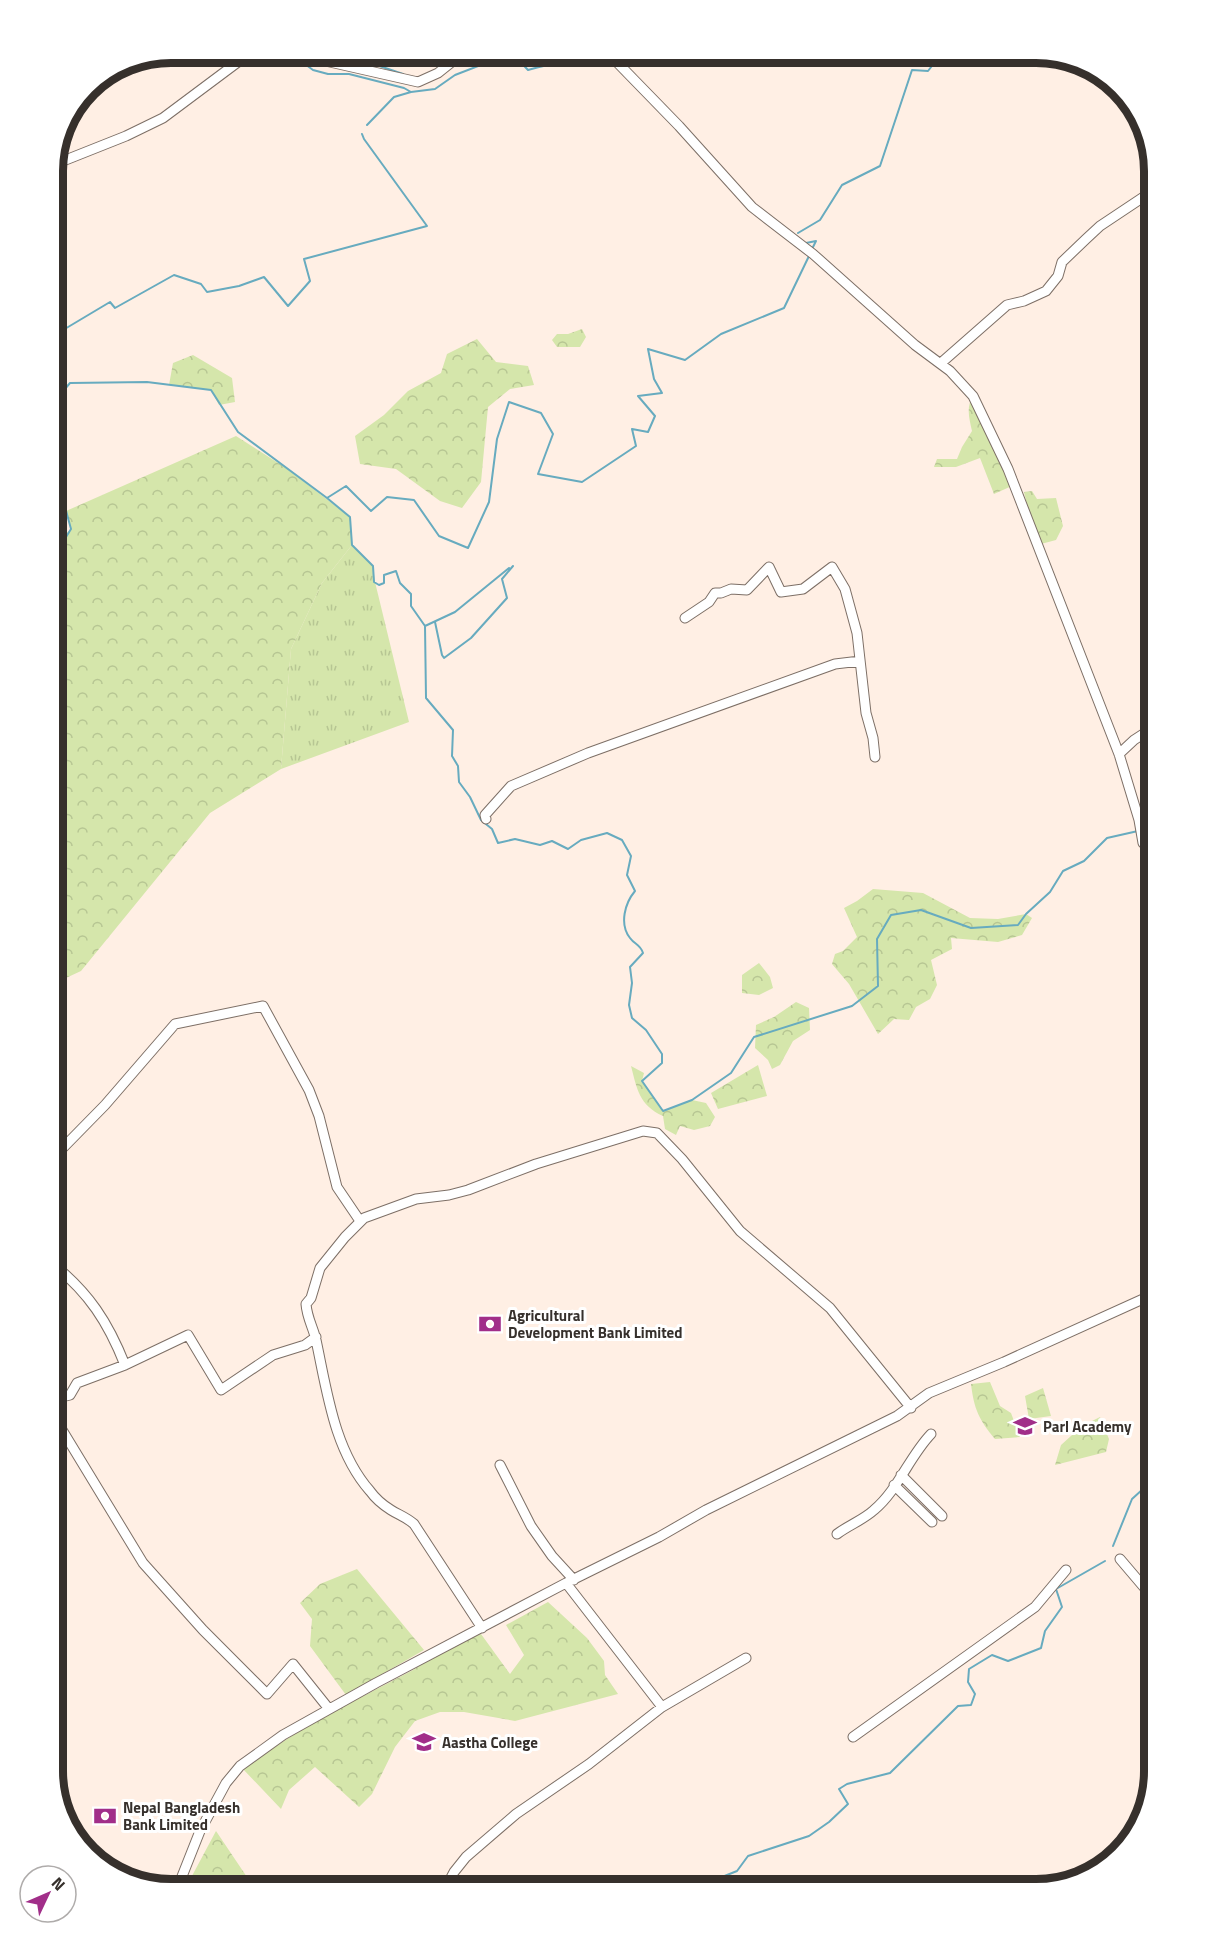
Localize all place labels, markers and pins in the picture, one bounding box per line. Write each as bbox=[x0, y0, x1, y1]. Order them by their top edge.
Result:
place label: Agricultural Development Bank Limited bbox=[508, 1304, 683, 1344]
bank icon: Agricultural Development Bank Limited bbox=[477, 1311, 503, 1337]
school or university icon: Parl Academy bbox=[1012, 1413, 1038, 1439]
place label: Parl Academy bbox=[1043, 1415, 1132, 1438]
school or university icon: Aastha College bbox=[411, 1729, 437, 1755]
place label: Aastha College bbox=[442, 1731, 538, 1754]
place label: Nepal Bangladesh Bank Limited bbox=[123, 1796, 240, 1836]
bank icon: Nepal Bangladesh Bank Limited bbox=[92, 1803, 118, 1829]

